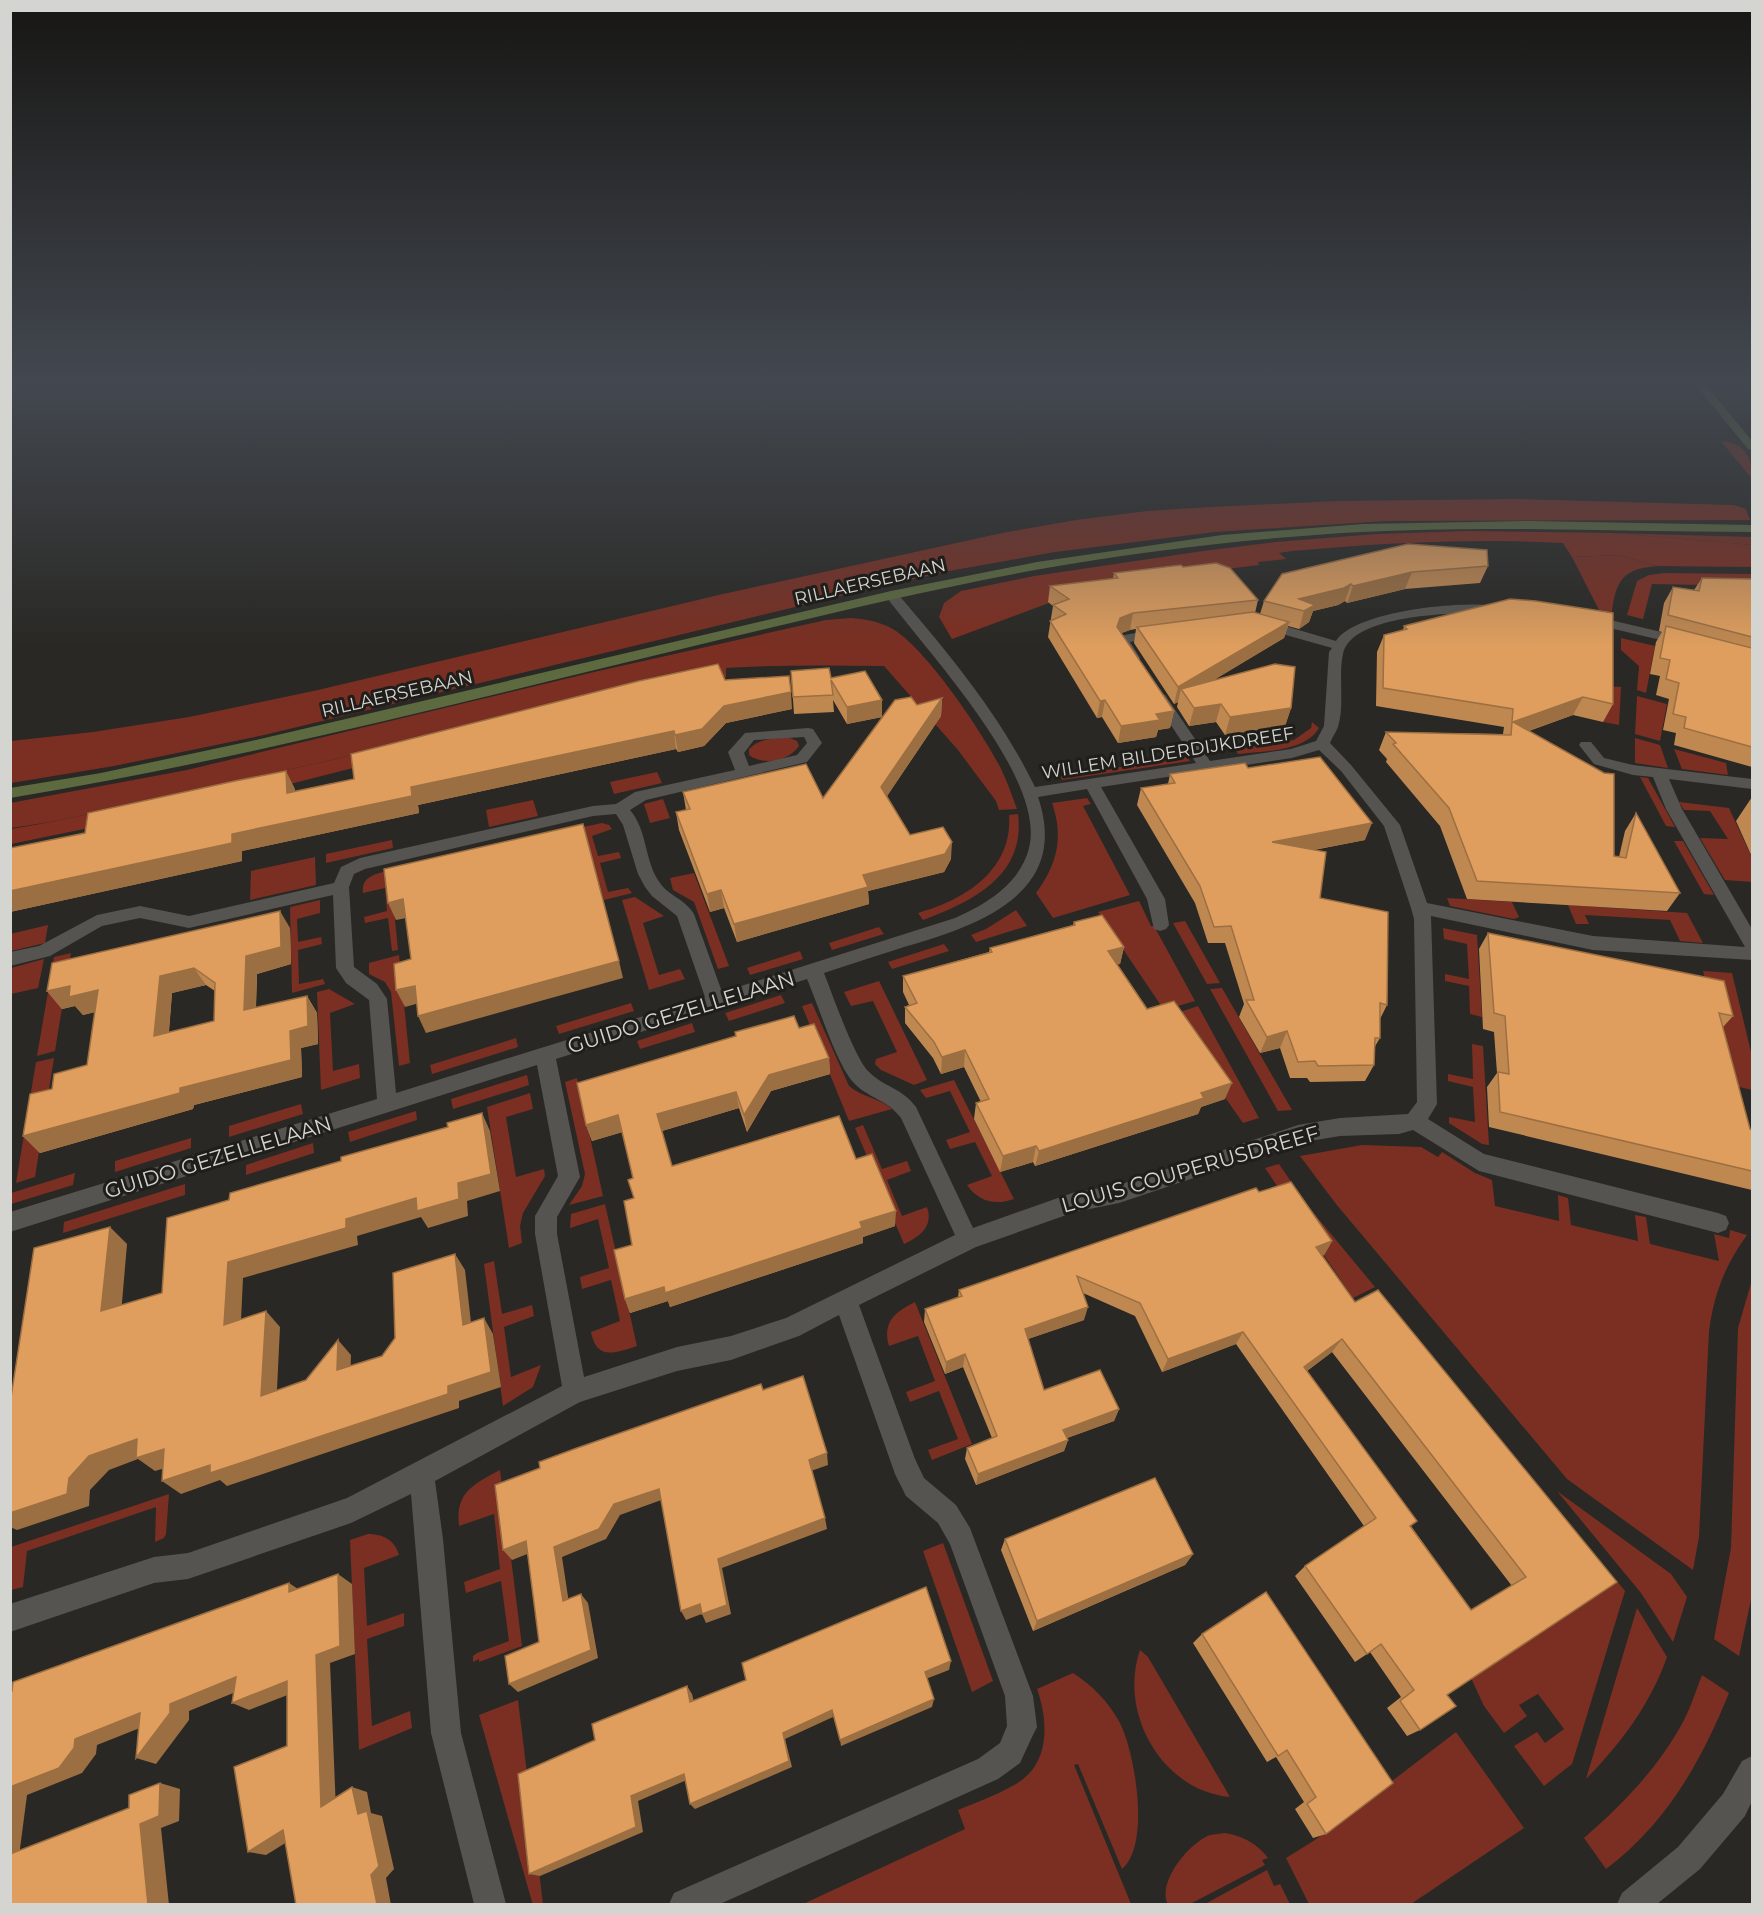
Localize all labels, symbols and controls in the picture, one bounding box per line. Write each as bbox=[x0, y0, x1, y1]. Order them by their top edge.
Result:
street label: RILLAERSEBAAN bbox=[792, 554, 948, 610]
street label: RILLAERSEBAAN bbox=[319, 666, 475, 722]
street label: WILLEM BILDERDIJKDREEF bbox=[1040, 722, 1296, 784]
street label: GUIDO GEZELLELAAN bbox=[564, 966, 798, 1058]
street label: GUIDO GEZELLELAAN bbox=[101, 1111, 335, 1203]
street label: LOUIS COUPERUSDREEF bbox=[1058, 1120, 1322, 1218]

